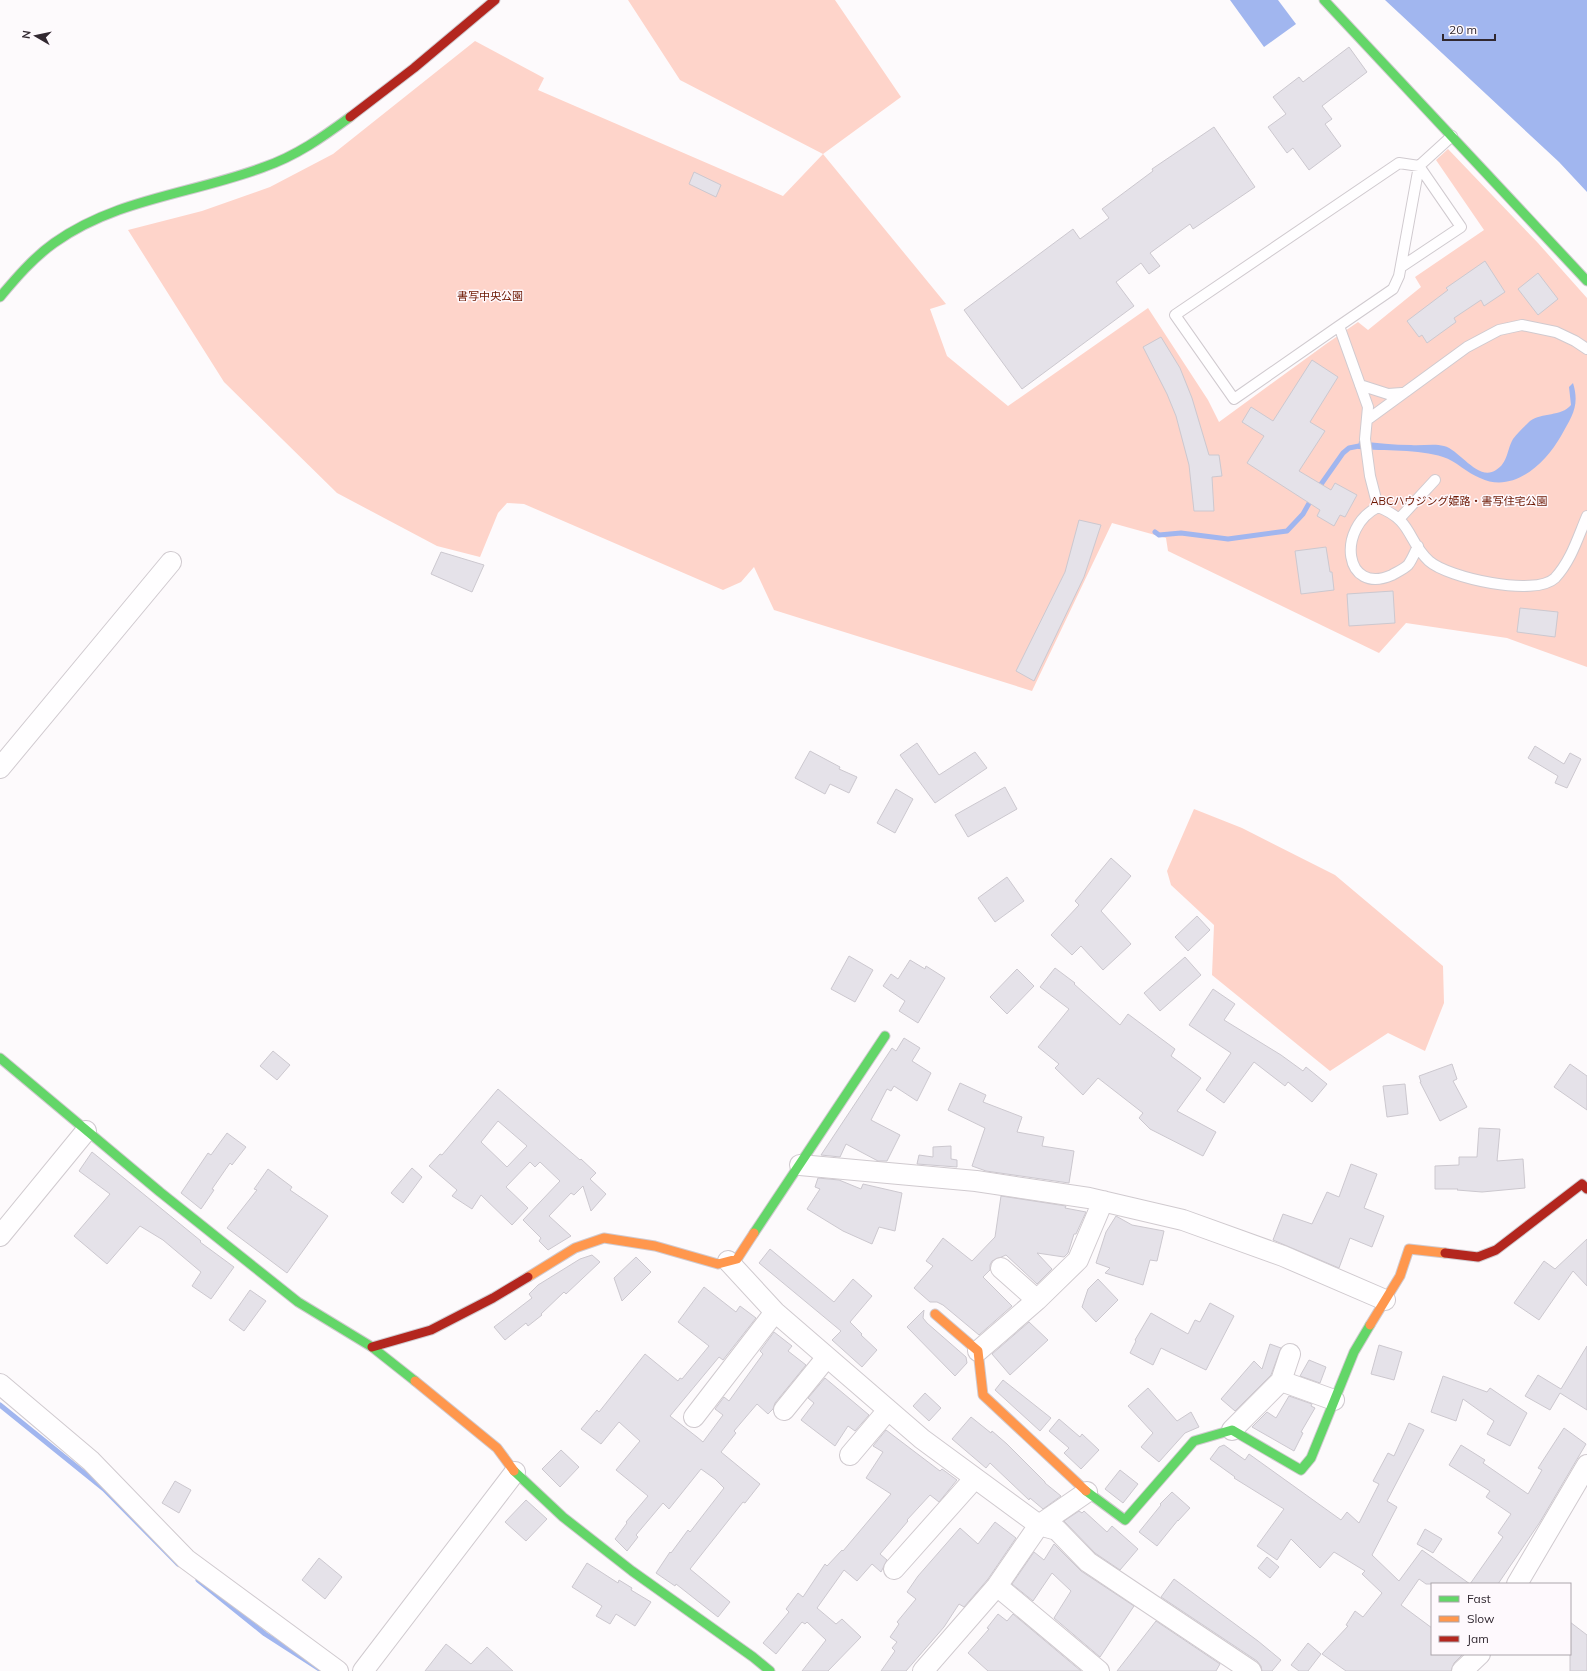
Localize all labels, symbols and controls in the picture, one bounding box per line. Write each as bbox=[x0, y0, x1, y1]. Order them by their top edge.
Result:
north arrow bbox=[16, 16, 56, 56]
scale bar bbox=[1443, 16, 1495, 42]
text: 20 m bbox=[1449, 22, 1477, 37]
text: N bbox=[19, 29, 34, 40]
park label: 書写中央公園 bbox=[457, 289, 523, 303]
park label: ABCハウジング姫路・書写住宅公園 bbox=[1370, 494, 1548, 508]
legend bbox=[1431, 1583, 1571, 1655]
text: Fast bbox=[1467, 1591, 1491, 1606]
text: Slow bbox=[1467, 1611, 1495, 1626]
text: Jam bbox=[1467, 1631, 1489, 1646]

